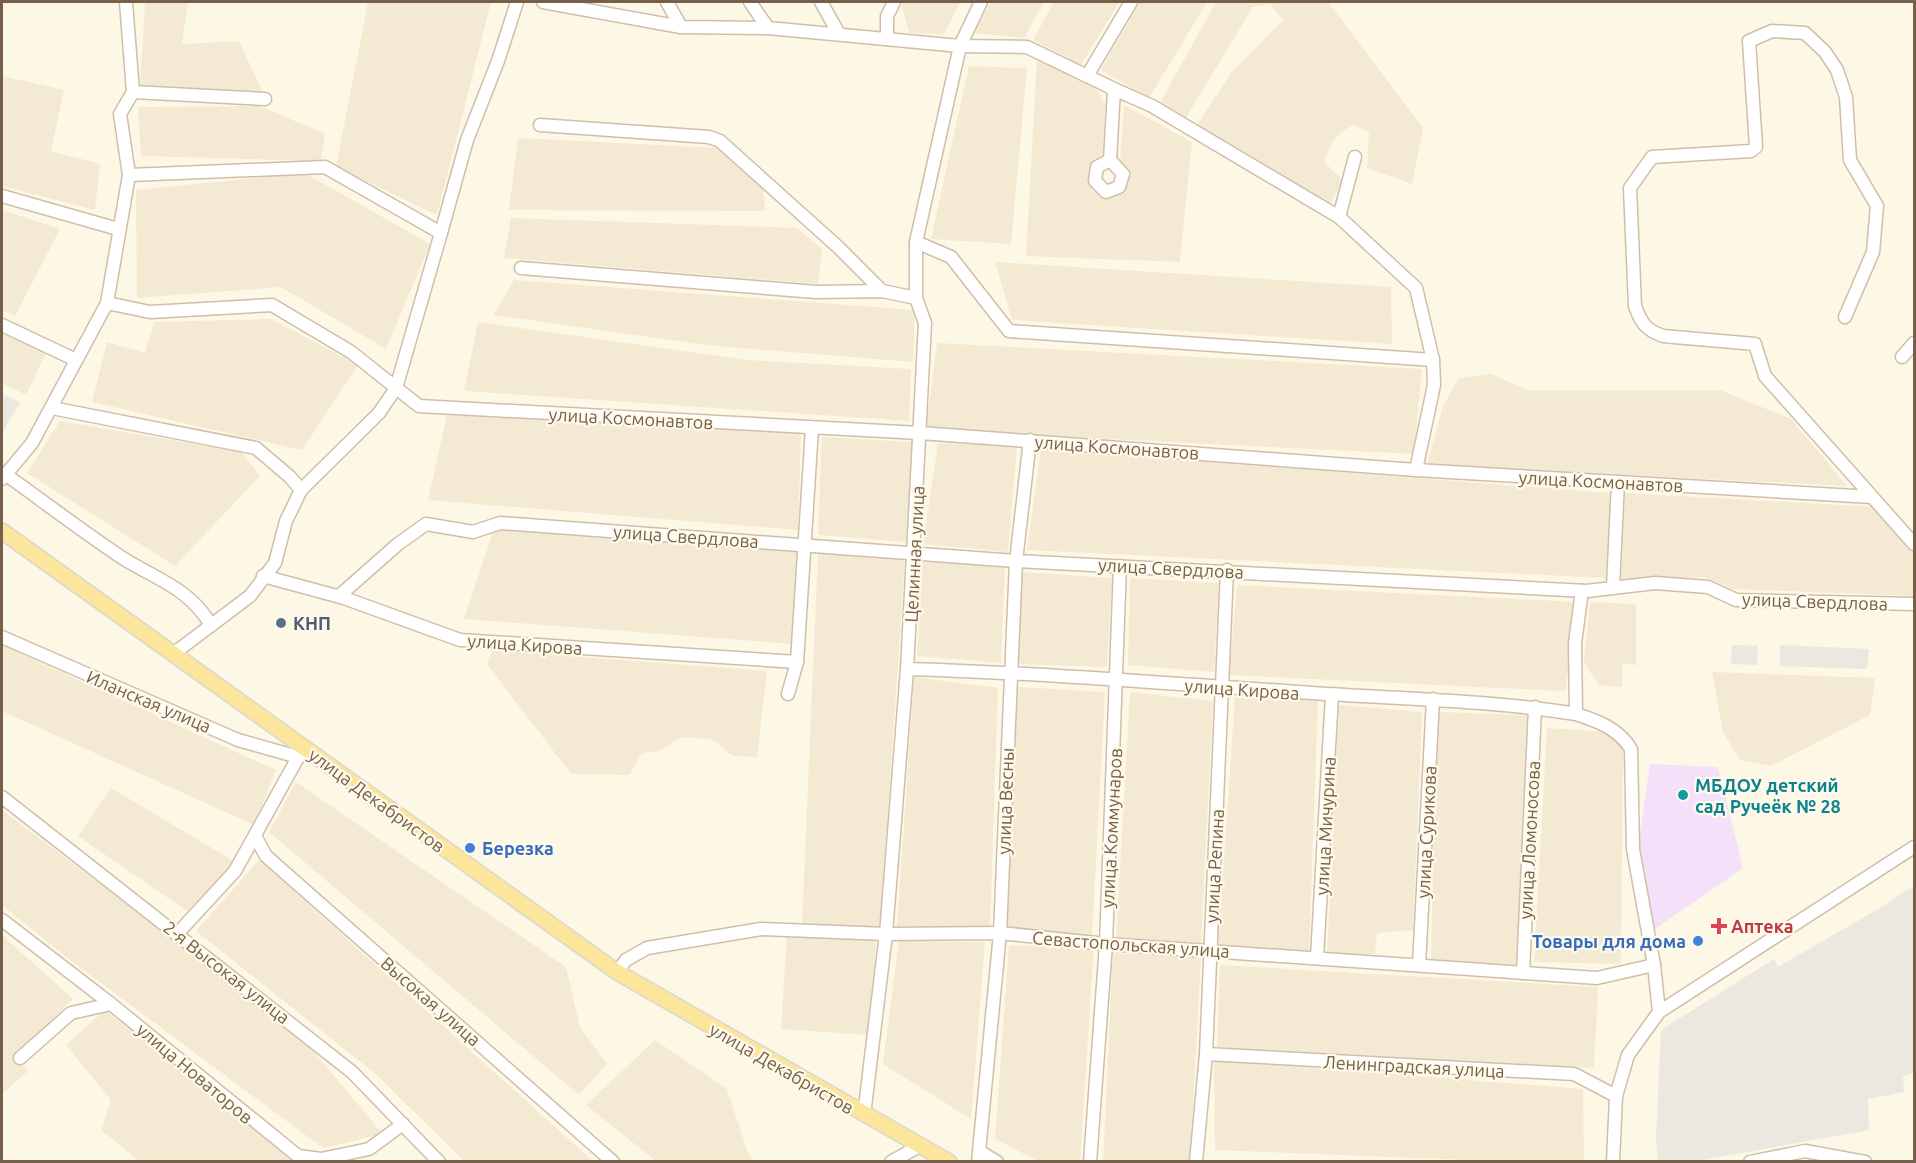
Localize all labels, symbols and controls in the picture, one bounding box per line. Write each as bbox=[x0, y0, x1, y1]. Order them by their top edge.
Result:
street label: улица Космонавтов bbox=[548, 404, 714, 432]
street label: улица Космонавтов bbox=[1034, 431, 1200, 463]
street label: улица Космонавтов bbox=[1518, 467, 1684, 495]
street label: Целинная улица bbox=[900, 485, 928, 623]
street label: улица Свердлова bbox=[612, 521, 760, 551]
street label: улица Свердлова bbox=[1098, 554, 1244, 582]
street label: улица Свердлова bbox=[1742, 588, 1888, 614]
place label: КНП bbox=[293, 613, 331, 633]
marker: КНП bbox=[274, 616, 288, 630]
street label: улица Кирова bbox=[467, 630, 583, 658]
street label: Иланская улица bbox=[84, 666, 214, 736]
street label: улица Кирова bbox=[1184, 675, 1300, 703]
street label: улица Декабристов bbox=[305, 744, 449, 856]
street label: улица Весны bbox=[993, 747, 1017, 855]
street label: улица Коммунаров bbox=[1097, 747, 1125, 909]
street label: улица Мичурина bbox=[1311, 756, 1339, 896]
street label: улица Ломоносова bbox=[1515, 760, 1543, 920]
street label: улица Сурикова bbox=[1413, 765, 1439, 899]
place label: МБДОУ детский сад Ручеёк № 28 bbox=[1695, 775, 1841, 816]
marker: МБДОУ детский сад Ручеёк № 28 bbox=[1676, 788, 1690, 802]
street label: улица Репина bbox=[1201, 808, 1227, 924]
place label: Березка bbox=[482, 838, 554, 858]
marker: Березка bbox=[463, 841, 477, 855]
place label: Аптека bbox=[1731, 916, 1794, 936]
street label: 2-я Высокая улица bbox=[160, 917, 294, 1027]
marker: Аптека bbox=[1712, 919, 1726, 933]
street label: Севастопольская улица bbox=[1032, 927, 1230, 961]
place label: Товары для дома bbox=[1532, 931, 1686, 951]
marker: Товары для дома bbox=[1691, 934, 1705, 948]
street label: Высокая улица bbox=[377, 952, 485, 1050]
street label: улица Новаторов bbox=[133, 1019, 257, 1127]
street label: улица Декабристов bbox=[706, 1019, 858, 1117]
street label: Ленинградская улица bbox=[1323, 1051, 1505, 1081]

